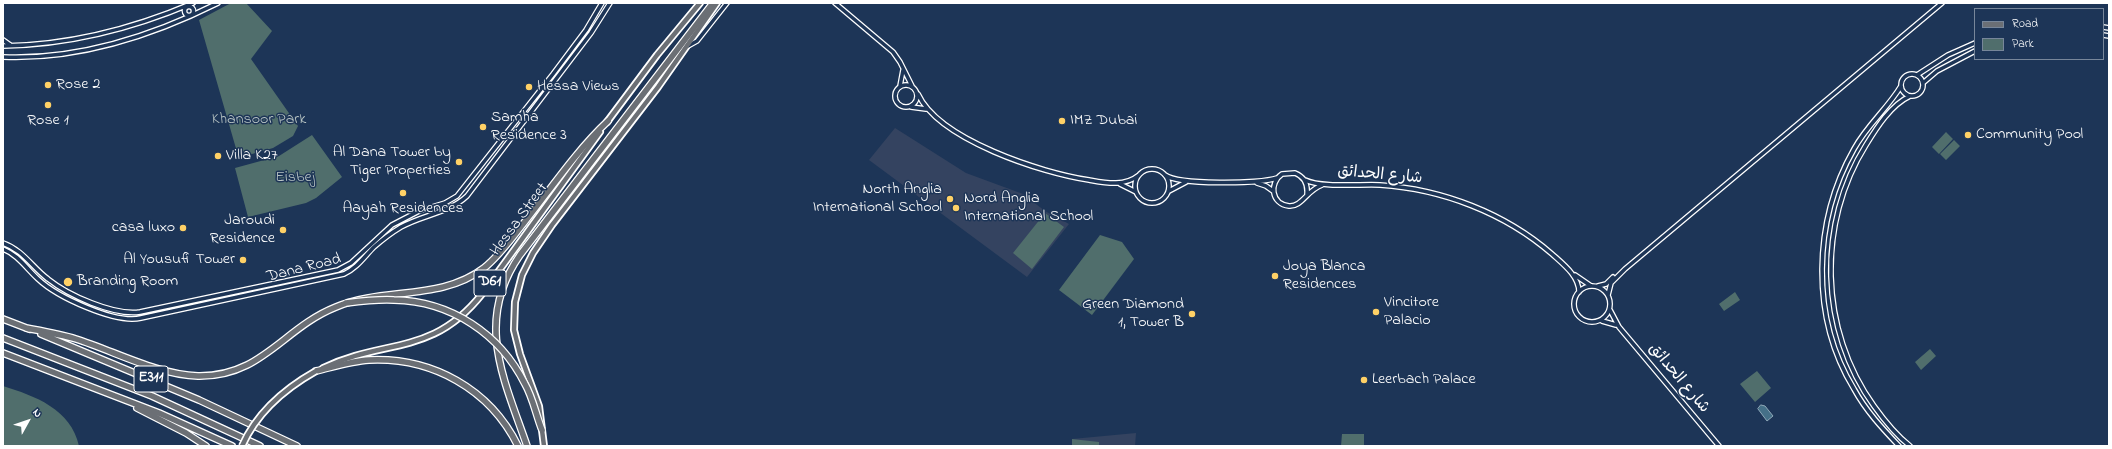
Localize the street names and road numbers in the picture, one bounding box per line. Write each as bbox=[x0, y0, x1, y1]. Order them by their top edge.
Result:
street label: شارع الحدائق bbox=[1337, 163, 1423, 189]
street label: Hessa Street bbox=[487, 180, 553, 260]
street label: Dana Road bbox=[265, 251, 343, 287]
road number: D61 bbox=[474, 270, 506, 296]
street label: شارع الحدائق bbox=[1643, 340, 1713, 418]
road number: E311 bbox=[134, 366, 168, 392]

